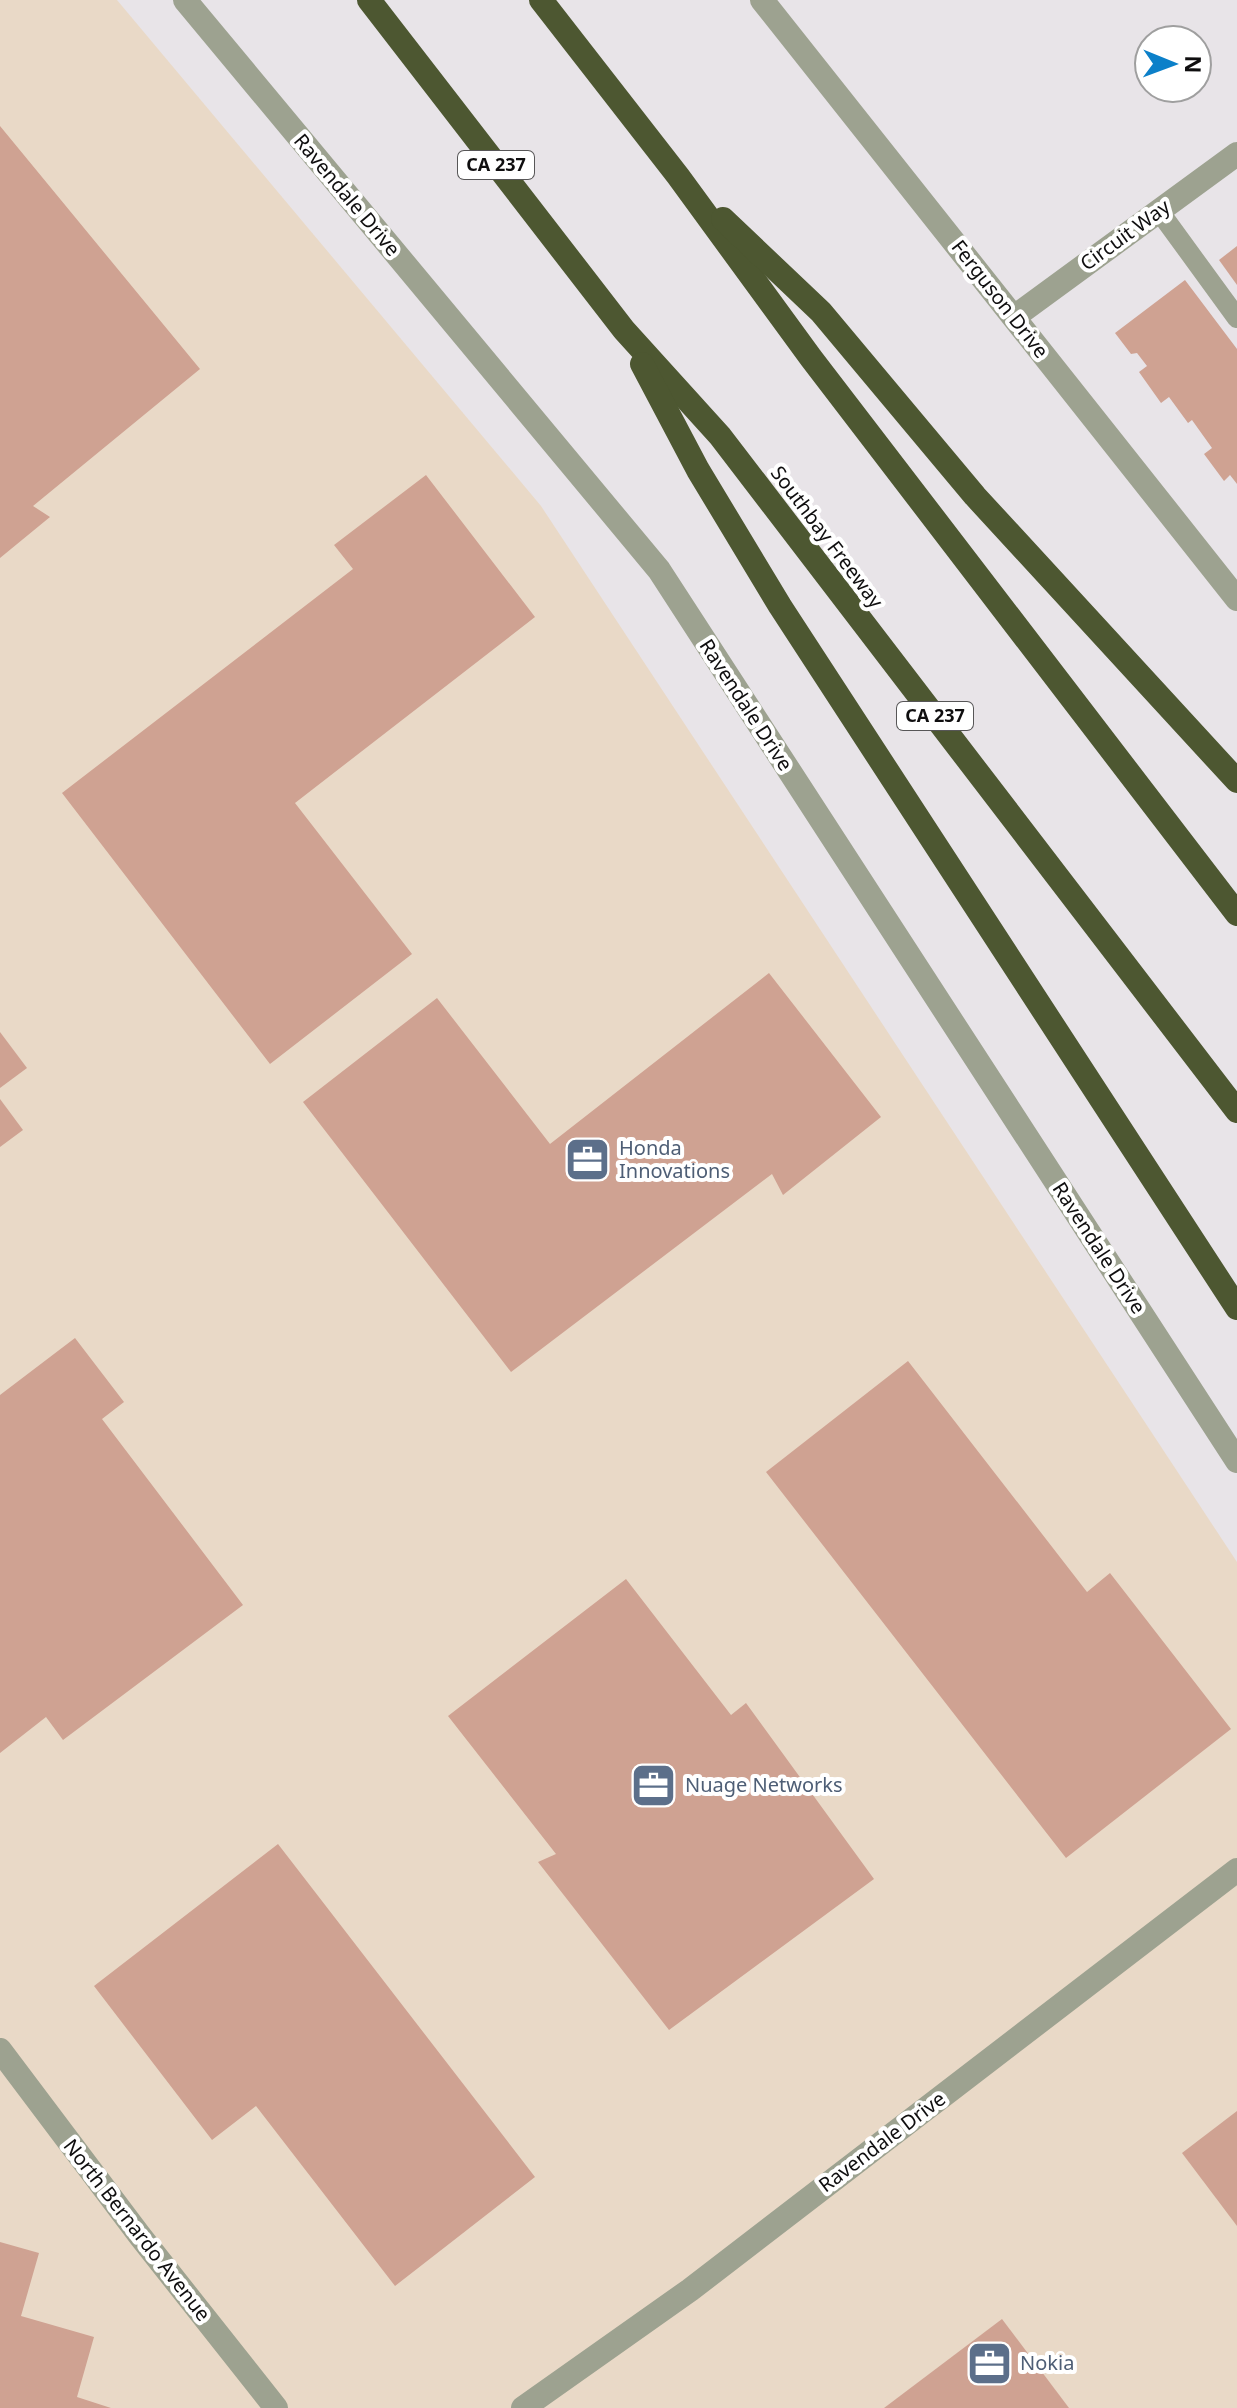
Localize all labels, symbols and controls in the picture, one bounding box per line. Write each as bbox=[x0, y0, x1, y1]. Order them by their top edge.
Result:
north arrow bbox=[1133, 24, 1213, 104]
text: N bbox=[1179, 55, 1209, 74]
street label: Ravendale Drive bbox=[288, 128, 407, 262]
road number: CA 237 bbox=[458, 151, 534, 179]
street label: Circuit Way bbox=[1074, 192, 1176, 276]
street label: Ferguson Drive bbox=[946, 234, 1055, 363]
street label: Southbay Freeway bbox=[765, 460, 890, 614]
street label: Ravendale Drive bbox=[694, 634, 799, 776]
road number: CA 237 bbox=[897, 702, 973, 730]
place label: Honda Innovations bbox=[619, 1134, 730, 1184]
office icon: Honda Innovations bbox=[564, 1135, 612, 1183]
street label: Ravendale Drive bbox=[1047, 1177, 1152, 1319]
office icon: Nuage Networks bbox=[630, 1761, 678, 1809]
place label: Nuage Networks bbox=[685, 1771, 843, 1798]
street label: Ravendale Drive bbox=[813, 2085, 951, 2198]
street label: North Bernardo Avenue bbox=[58, 2133, 217, 2326]
office icon: Nokia bbox=[965, 2339, 1013, 2387]
place label: Nokia bbox=[1020, 2349, 1074, 2376]

